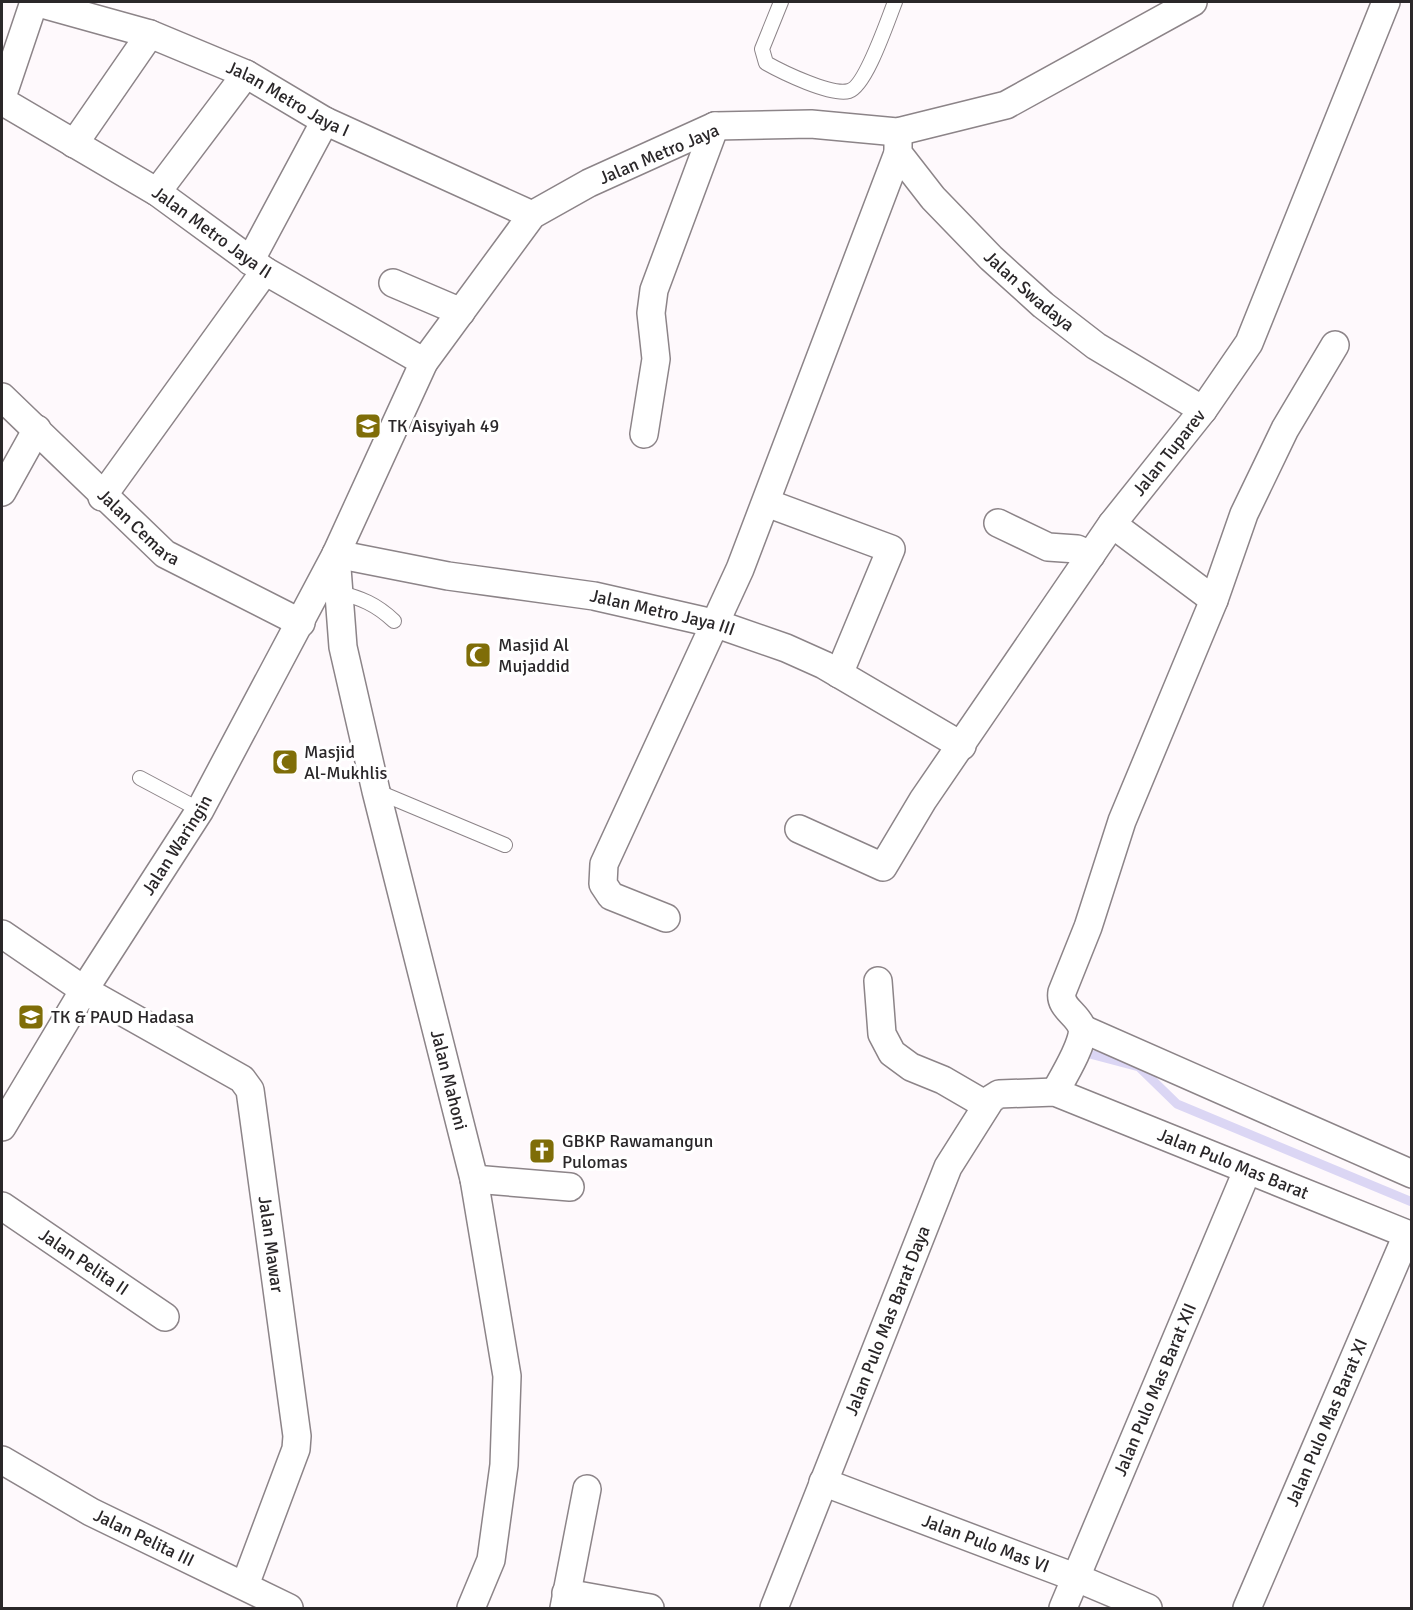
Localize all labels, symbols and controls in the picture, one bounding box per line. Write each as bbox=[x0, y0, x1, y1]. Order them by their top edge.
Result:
street label: Jalan Metro Jaya I bbox=[223, 56, 353, 142]
street label: Jalan Metro Jaya bbox=[596, 119, 722, 189]
street label: Jalan Metro Jaya II bbox=[148, 181, 276, 283]
street label: Jalan Swadaya bbox=[979, 246, 1079, 336]
street label: Jalan Tuparev bbox=[1128, 404, 1211, 500]
school or university icon: TK Aisyiyah 49 bbox=[353, 411, 383, 441]
place label: TK Aisyiyah 49 bbox=[388, 415, 499, 437]
street label: Jalan Cemara bbox=[93, 484, 183, 570]
street label: Jalan Metro Jaya III bbox=[588, 584, 738, 640]
place label: Masjid Al Mujaddid bbox=[498, 634, 570, 677]
mosque icon: Masjid Al Mujaddid bbox=[463, 640, 493, 670]
place label: Masjid Al-Mukhlis bbox=[304, 741, 388, 784]
mosque icon: Masjid Al-Mukhlis bbox=[270, 747, 300, 777]
street label: Jalan Waringin bbox=[137, 791, 217, 899]
school or university icon: TK & PAUD Hadasa bbox=[16, 1002, 46, 1032]
place label: TK & PAUD Hadasa bbox=[51, 1006, 194, 1028]
street label: Jalan Mahoni bbox=[426, 1027, 472, 1132]
street label: Jalan Pulo Mas Barat bbox=[1154, 1124, 1312, 1204]
place label: GBKP Rawamangun Pulomas bbox=[562, 1130, 713, 1173]
church icon: GBKP Rawamangun Pulomas bbox=[527, 1136, 557, 1166]
street label: Jalan Mawar bbox=[254, 1195, 288, 1294]
street label: Jalan Pulo Mas Barat Daya bbox=[840, 1222, 935, 1419]
street label: Jalan Pelita II bbox=[35, 1223, 133, 1300]
street label: Jalan Pulo Mas Barat XII bbox=[1109, 1300, 1201, 1479]
street label: Jalan Pulo Mas Barat XI bbox=[1281, 1335, 1372, 1510]
street label: Jalan Pelita III bbox=[90, 1504, 198, 1571]
street label: Jalan Pulo Mas VI bbox=[919, 1509, 1053, 1578]

